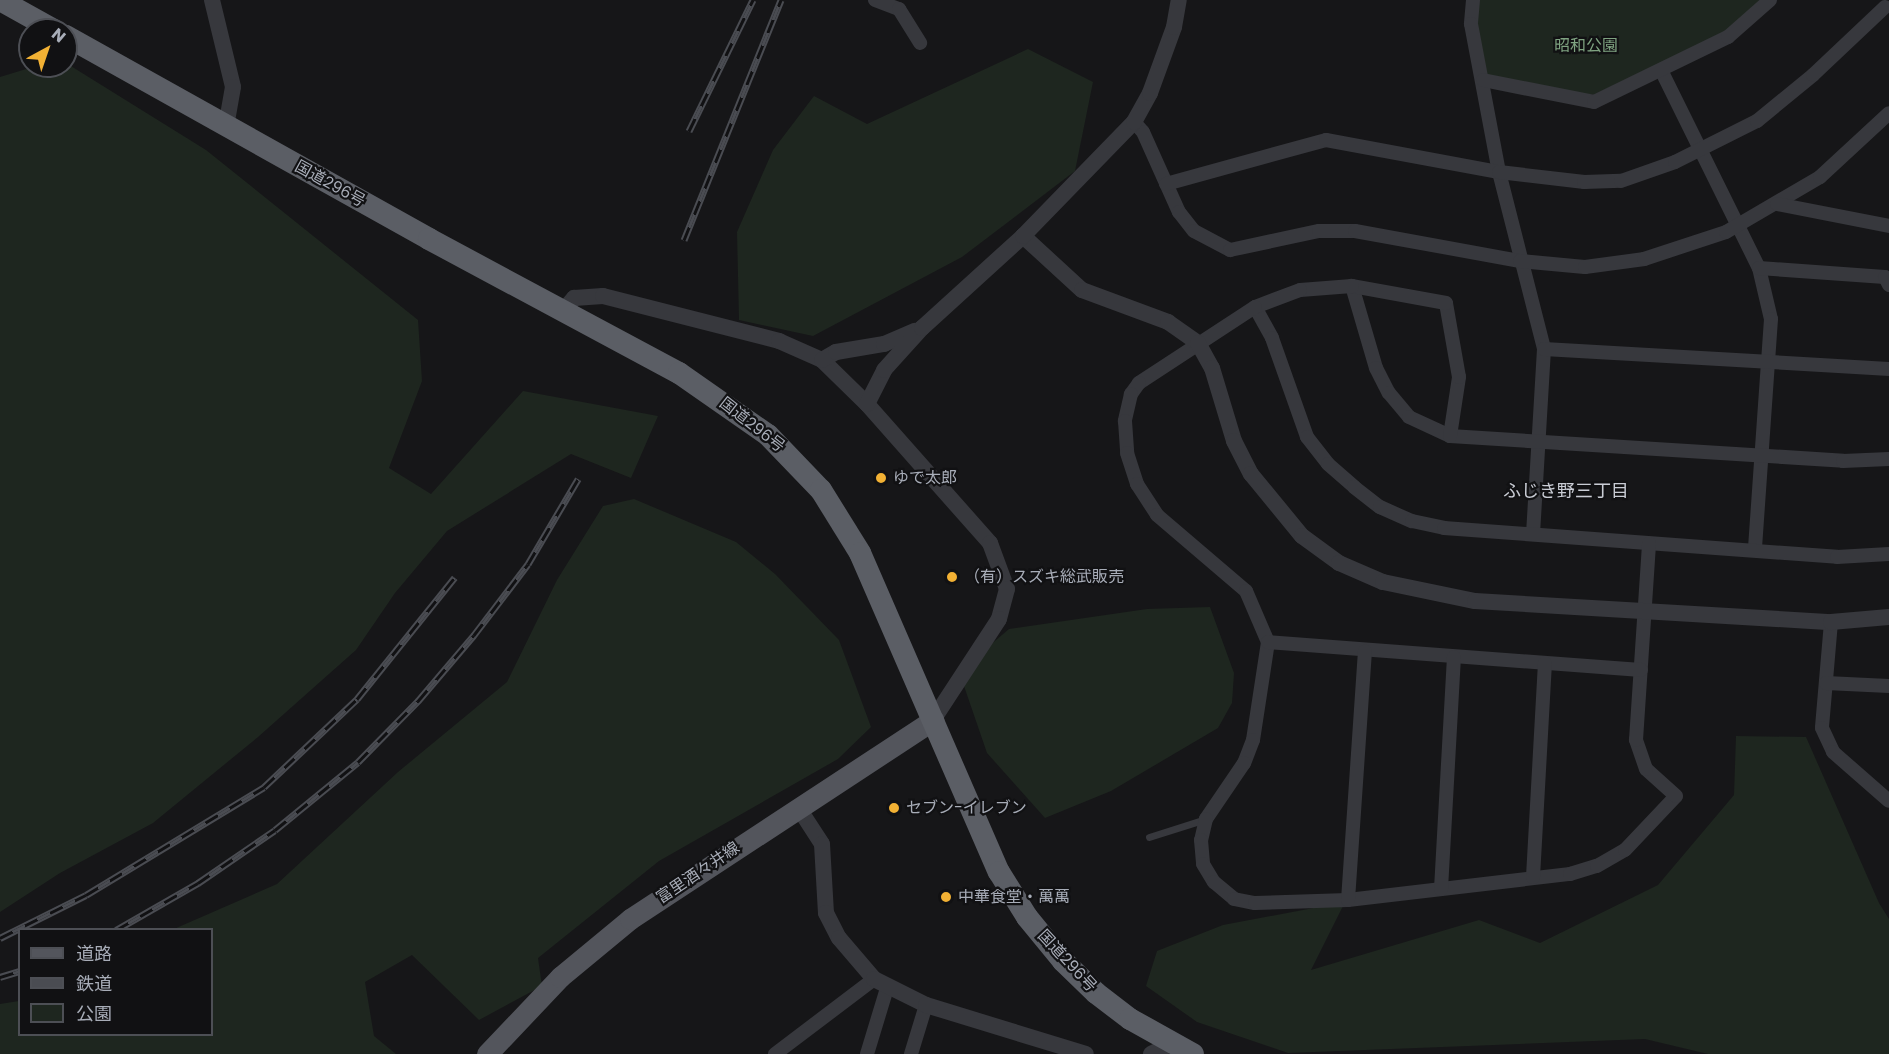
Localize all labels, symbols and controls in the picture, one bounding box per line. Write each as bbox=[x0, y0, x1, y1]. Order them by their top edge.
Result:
north arrow bbox=[18, 18, 78, 78]
text: N bbox=[47, 23, 71, 48]
park label: 昭和公園 bbox=[1554, 36, 1618, 56]
street label: 国道296号 bbox=[291, 157, 369, 211]
street label: 国道296号 bbox=[716, 394, 788, 456]
place label: ゆで太郎 bbox=[893, 468, 957, 488]
marker: ゆで太郎 bbox=[874, 471, 888, 485]
district label: ふじき野三丁目 bbox=[1503, 480, 1629, 502]
place label: （有）スズキ総武販売 bbox=[964, 567, 1124, 587]
marker: （有）スズキ総武販売 bbox=[945, 570, 959, 584]
place label: セブン-イレブン bbox=[906, 798, 1027, 818]
marker: セブン-イレブン bbox=[887, 801, 901, 815]
street label: 富里酒々井線 bbox=[653, 838, 743, 908]
place label: 中華食堂・萬萬 bbox=[958, 887, 1070, 907]
marker: 中華食堂・萬萬 bbox=[939, 890, 953, 904]
street label: 国道296号 bbox=[1034, 926, 1100, 996]
legend bbox=[18, 928, 213, 1036]
text: 道路 bbox=[76, 941, 112, 966]
text: 鉄道 bbox=[76, 971, 112, 996]
text: 公園 bbox=[76, 1001, 112, 1026]

